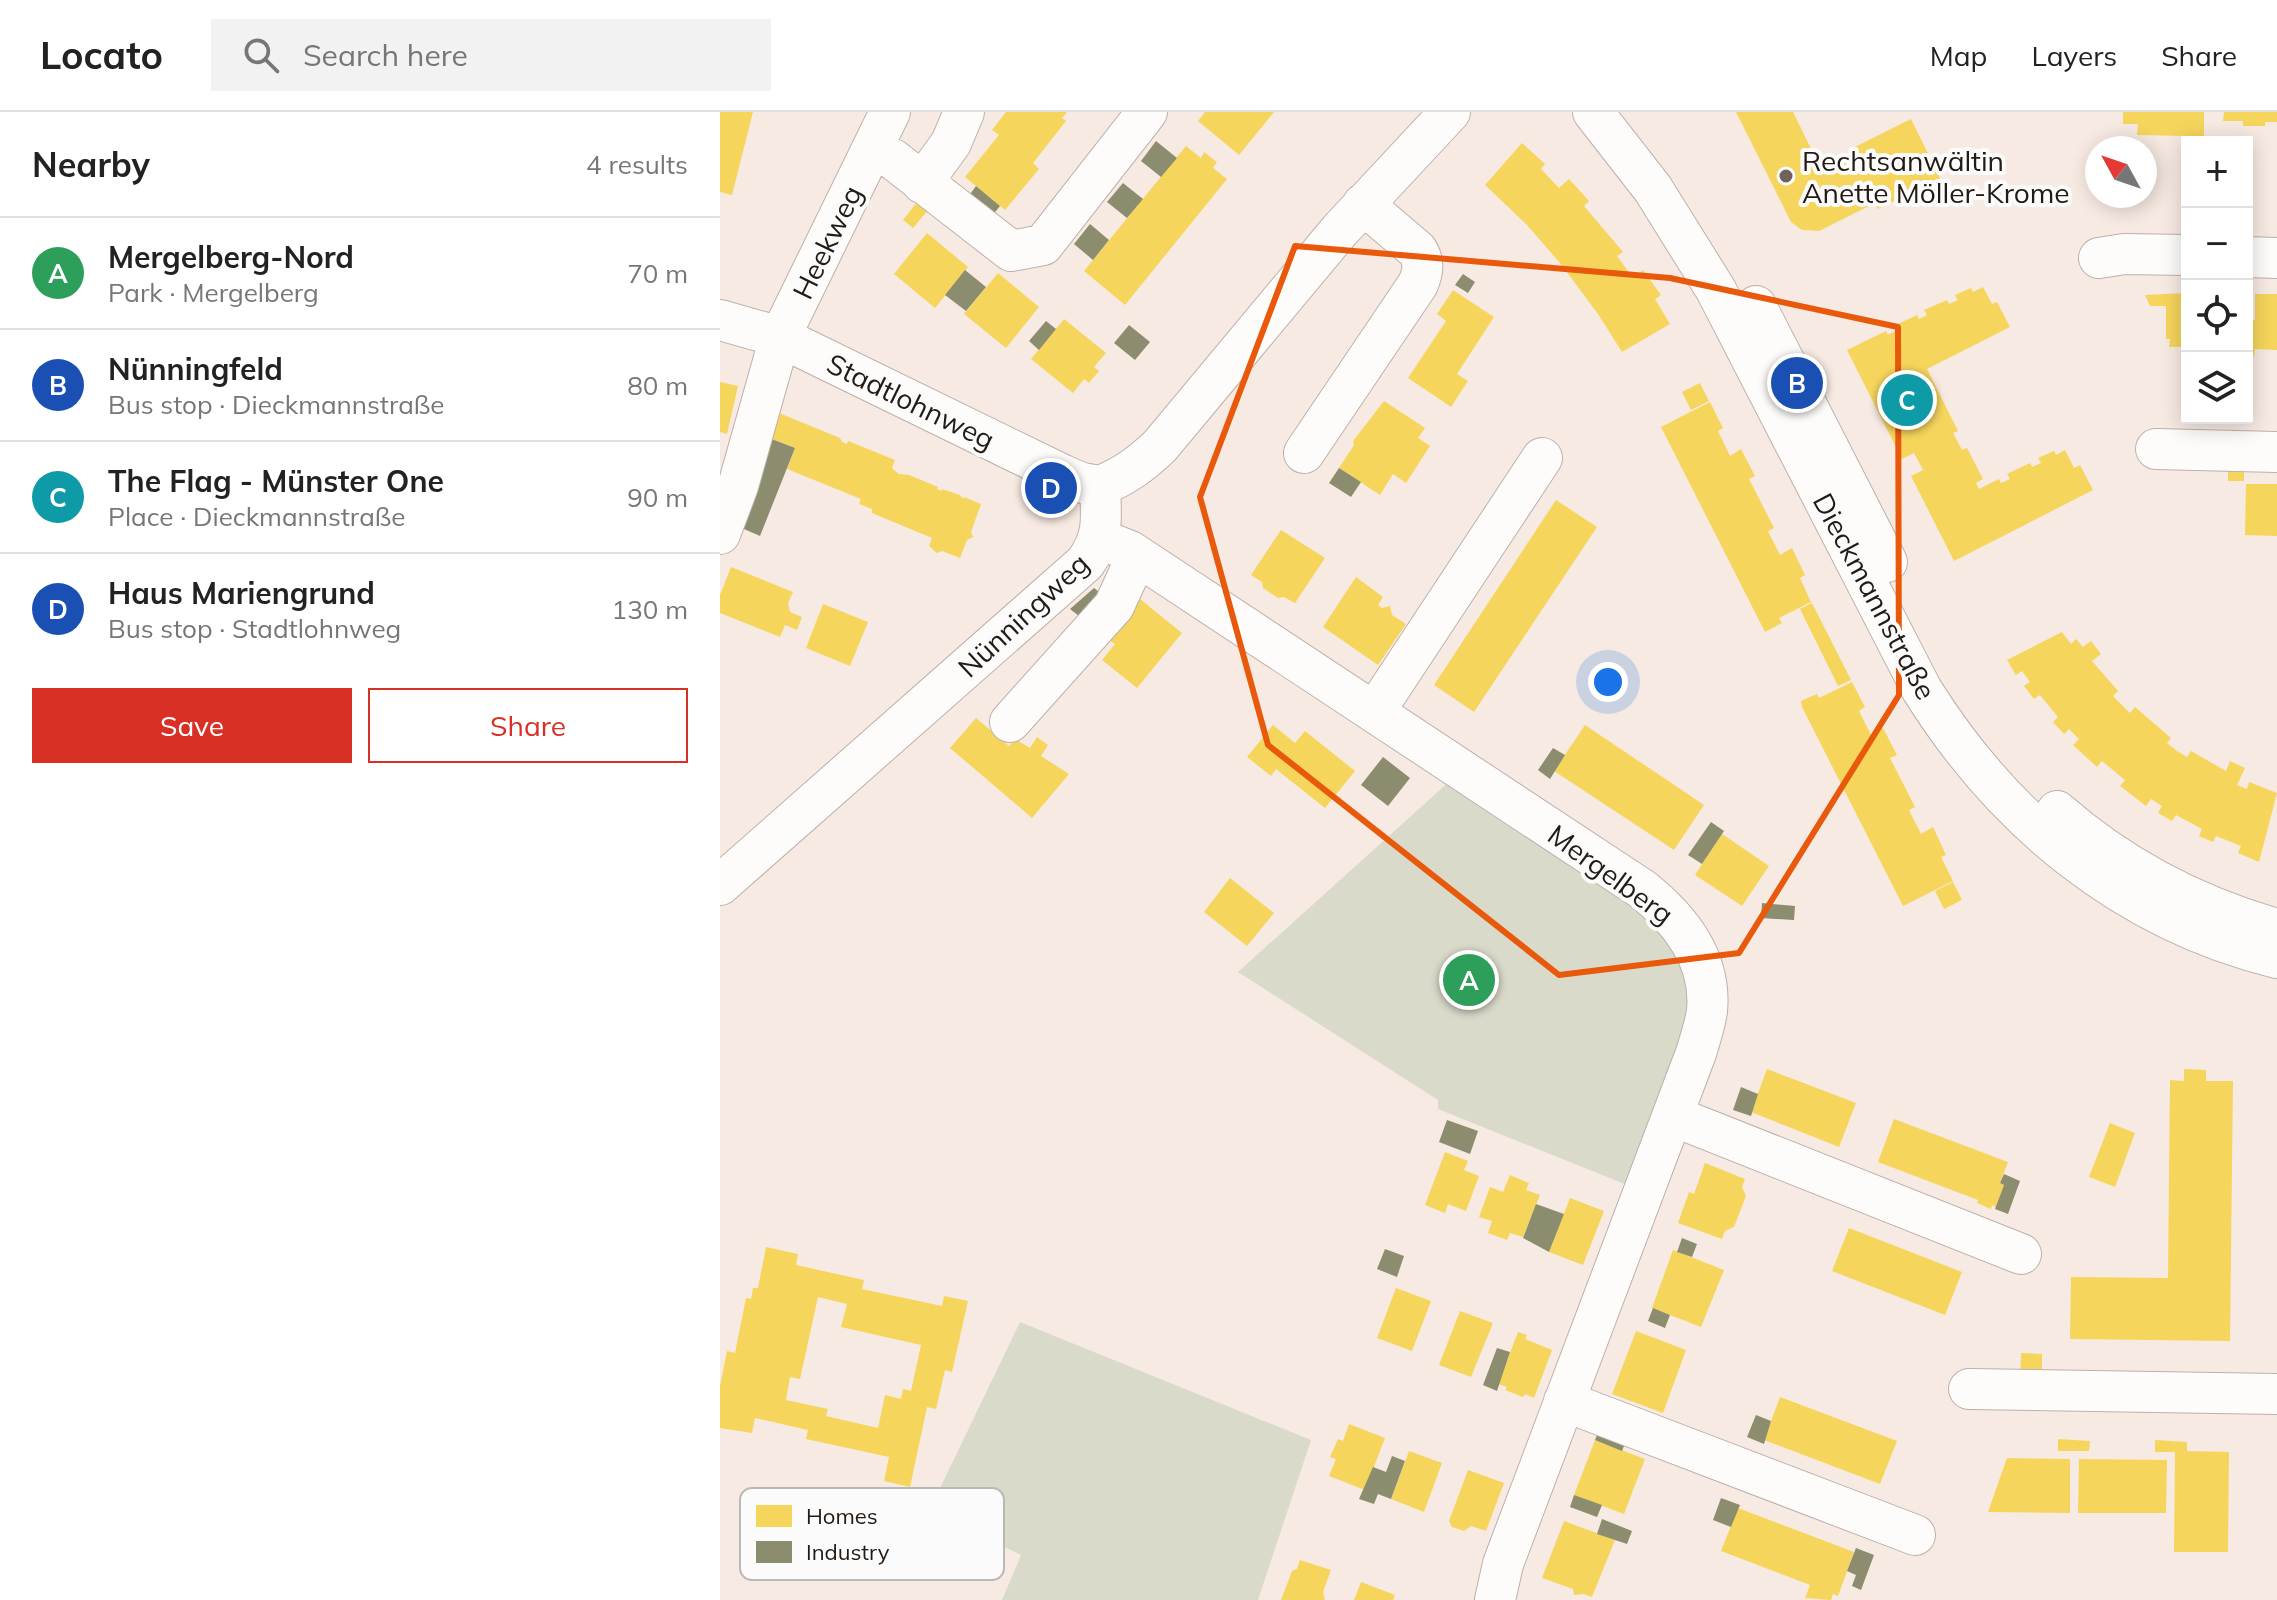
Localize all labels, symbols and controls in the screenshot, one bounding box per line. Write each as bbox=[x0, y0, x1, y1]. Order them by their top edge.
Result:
search box bbox=[211, 19, 771, 91]
text: Locato bbox=[40, 31, 163, 79]
icon: search bbox=[239, 33, 283, 77]
text: Search here bbox=[303, 36, 468, 74]
text: Map bbox=[1930, 38, 1987, 73]
text: Layers bbox=[2031, 38, 2117, 73]
text: Share bbox=[2161, 38, 2237, 73]
north arrow bbox=[2085, 136, 2157, 208]
map controls bbox=[2181, 136, 2253, 424]
button: + bbox=[2181, 136, 2253, 208]
text: Nearby bbox=[32, 143, 150, 186]
place label: Rechtsanwältin Anette Möller-Krome bbox=[1802, 143, 2069, 210]
text: 4 results bbox=[586, 148, 688, 181]
marker: Rechtsanwältin Anette Möller-Krome bbox=[1777, 167, 1795, 185]
street label: Heekweg bbox=[785, 179, 869, 305]
button: − bbox=[2181, 208, 2253, 280]
text: Mergelberg-Nord bbox=[108, 238, 354, 276]
text: A bbox=[48, 257, 68, 290]
text: 70 m bbox=[627, 257, 688, 290]
text: Park · Mergelberg bbox=[108, 276, 319, 309]
button: locate bbox=[2181, 280, 2253, 352]
street label: Stadtlohnweg bbox=[821, 345, 1001, 457]
text: Nünningfeld bbox=[108, 350, 283, 388]
button: layers bbox=[2181, 352, 2253, 424]
pin: B bbox=[1771, 353, 1823, 413]
text: B bbox=[49, 369, 67, 402]
text: 80 m bbox=[627, 369, 688, 402]
pin: C bbox=[1881, 370, 1933, 430]
text: Bus stop · Dieckmannstraße bbox=[108, 388, 444, 421]
pin: D bbox=[1025, 458, 1077, 518]
text: The Flag - Münster One bbox=[108, 462, 444, 500]
text: C bbox=[49, 481, 67, 514]
text: 90 m bbox=[627, 481, 688, 514]
street label: Dieckmannstraße bbox=[1806, 487, 1944, 705]
text: Place · Dieckmannstraße bbox=[108, 500, 405, 533]
street label: Nünningweg bbox=[950, 546, 1096, 684]
text: Haus Mariengrund bbox=[108, 574, 375, 612]
text: D bbox=[48, 593, 68, 626]
text: 130 m bbox=[612, 593, 688, 626]
text: Bus stop · Stadtlohnweg bbox=[108, 612, 401, 645]
your location bbox=[1588, 662, 1628, 702]
button: Save bbox=[32, 688, 352, 763]
button: Share bbox=[368, 688, 688, 763]
street label: Mergelberg bbox=[1541, 817, 1681, 931]
pin: A bbox=[1443, 950, 1495, 1010]
legend bbox=[740, 1488, 1004, 1580]
text: Homes bbox=[806, 1502, 878, 1530]
text: Industry bbox=[806, 1538, 890, 1566]

